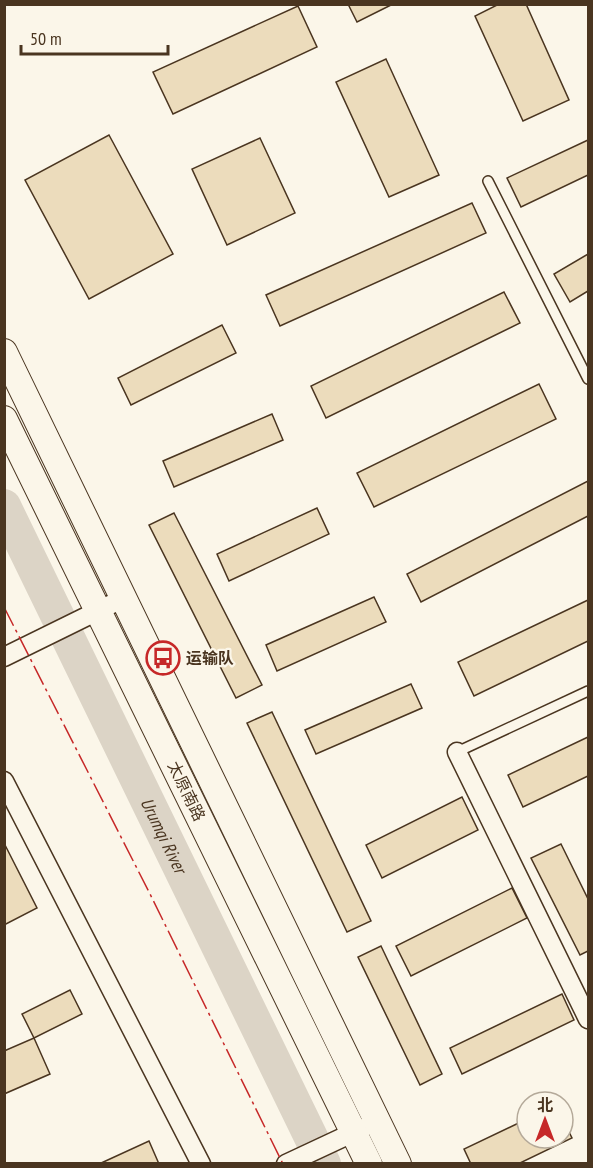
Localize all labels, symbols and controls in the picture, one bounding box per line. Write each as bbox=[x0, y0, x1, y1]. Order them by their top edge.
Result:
scale bar bbox=[21, 18, 168, 56]
text: 50 m bbox=[30, 27, 62, 50]
bus stop icon: 运输队 bbox=[145, 640, 181, 676]
place label: 运输队 bbox=[186, 648, 234, 668]
street label: 太原南路 bbox=[164, 758, 210, 824]
water label: Urumqi River bbox=[136, 794, 194, 879]
north arrow bbox=[515, 1090, 575, 1150]
text: 北 bbox=[537, 1095, 553, 1115]

